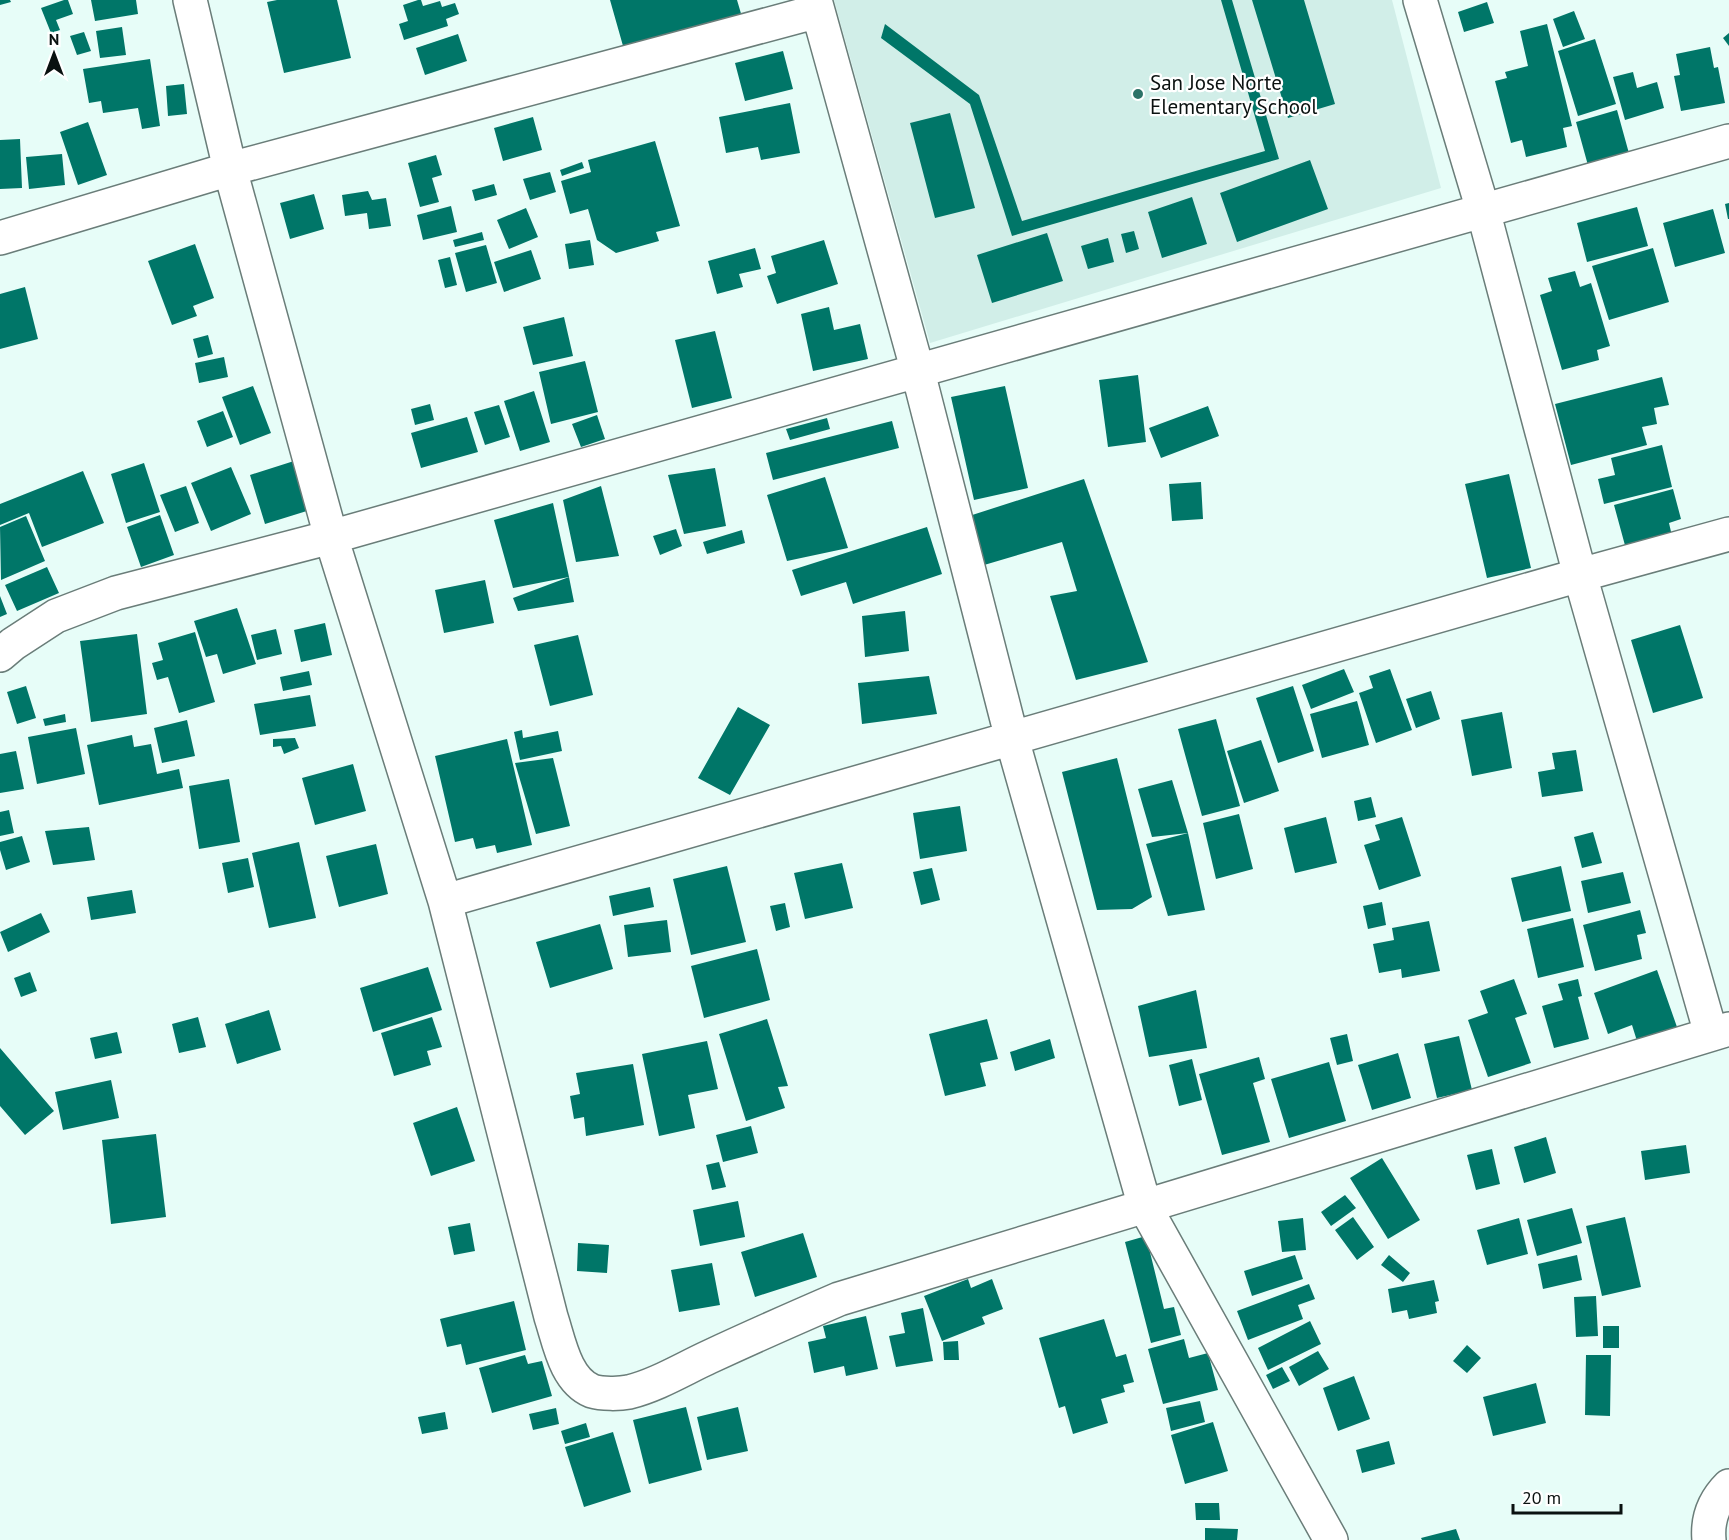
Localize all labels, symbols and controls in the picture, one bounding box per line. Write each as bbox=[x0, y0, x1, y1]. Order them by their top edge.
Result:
north arrow bbox=[24, 24, 84, 84]
text: N bbox=[49, 29, 59, 49]
place label: San Jose Norte Elementary School bbox=[1150, 69, 1317, 120]
marker: San Jose Norte Elementary School bbox=[1131, 87, 1145, 101]
scale bar bbox=[1513, 1477, 1621, 1515]
text: 20 m bbox=[1522, 1486, 1561, 1509]

